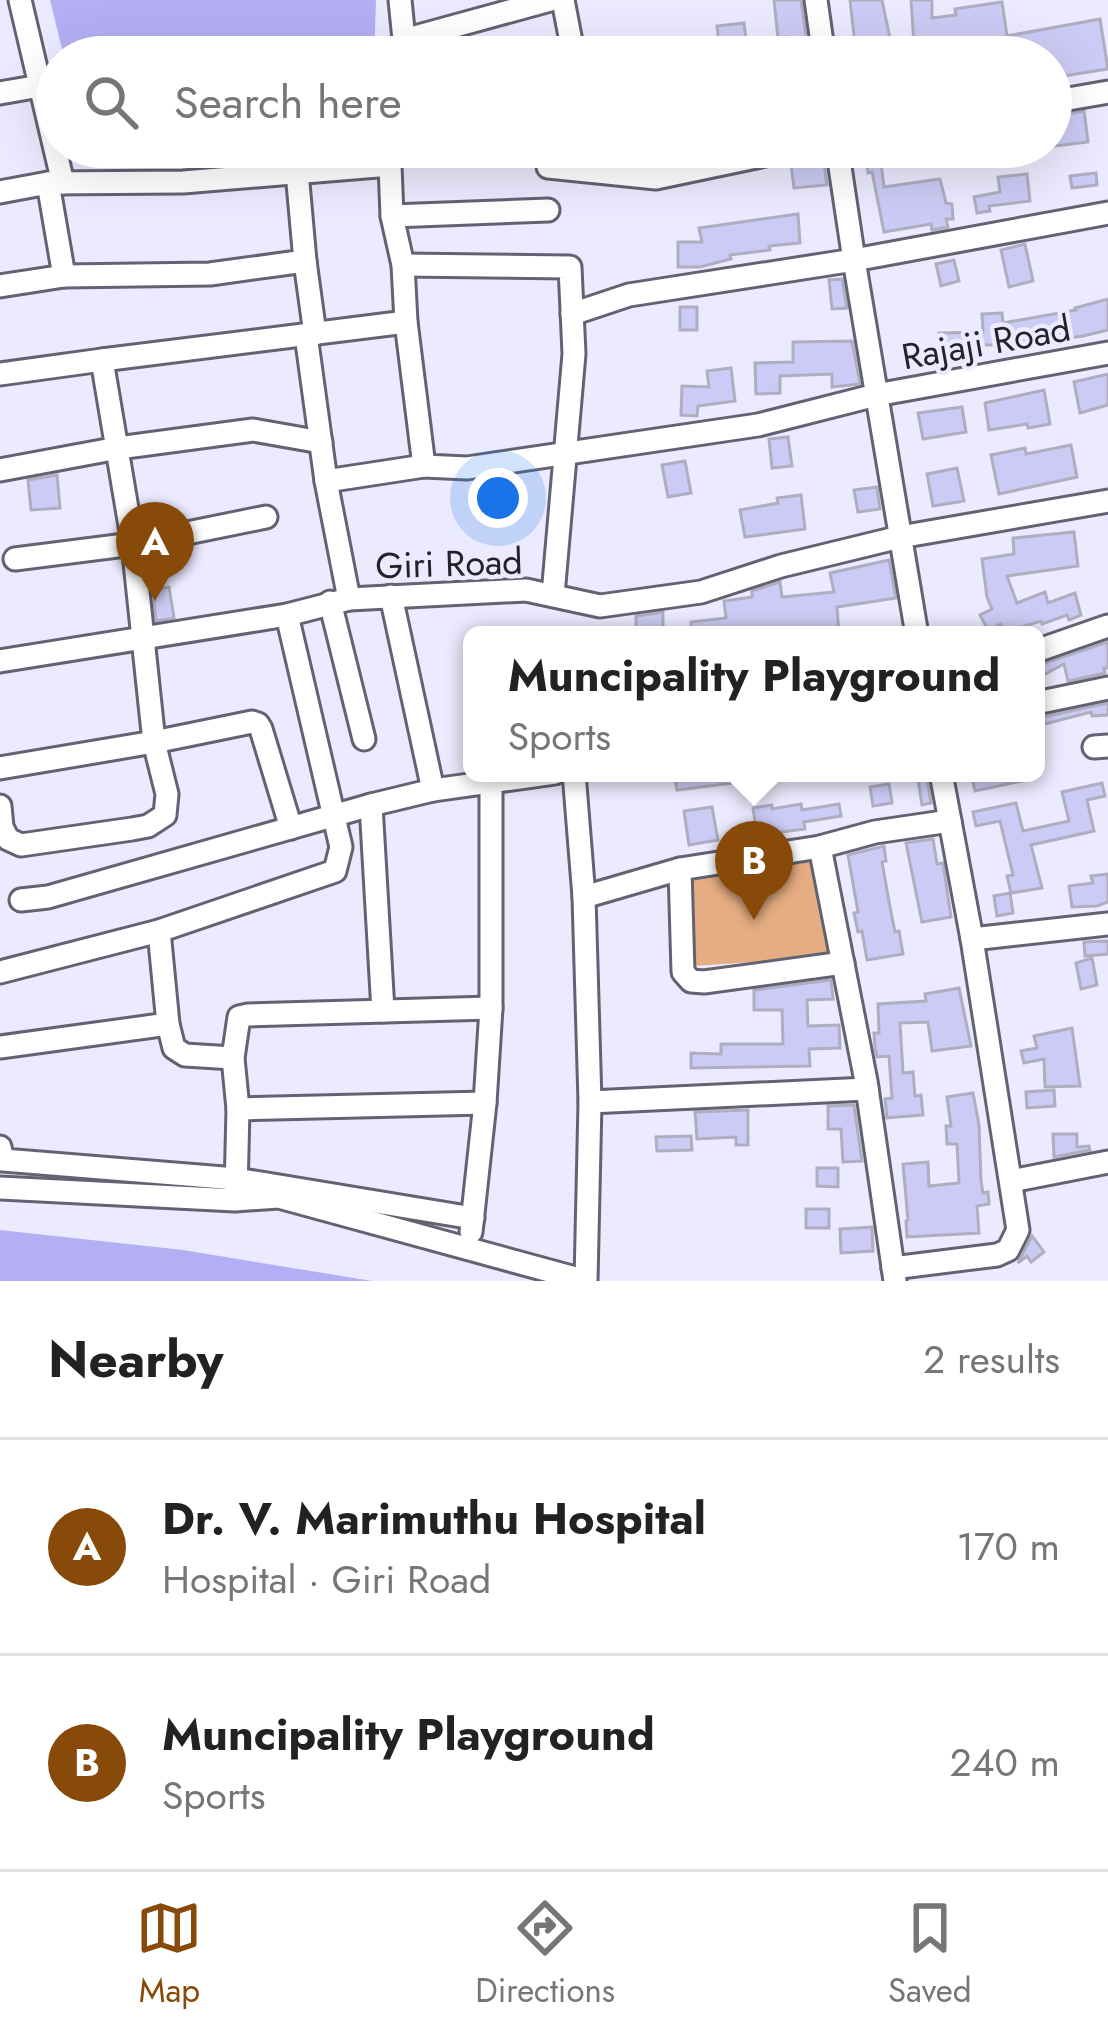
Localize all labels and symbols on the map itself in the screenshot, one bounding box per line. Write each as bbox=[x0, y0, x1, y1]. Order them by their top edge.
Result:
street label: Rajaji Road bbox=[897, 302, 1075, 382]
your location bbox=[468, 468, 528, 528]
pin: A bbox=[116, 502, 194, 601]
street label: Giri Road bbox=[374, 534, 524, 592]
pin: B bbox=[715, 821, 793, 920]

